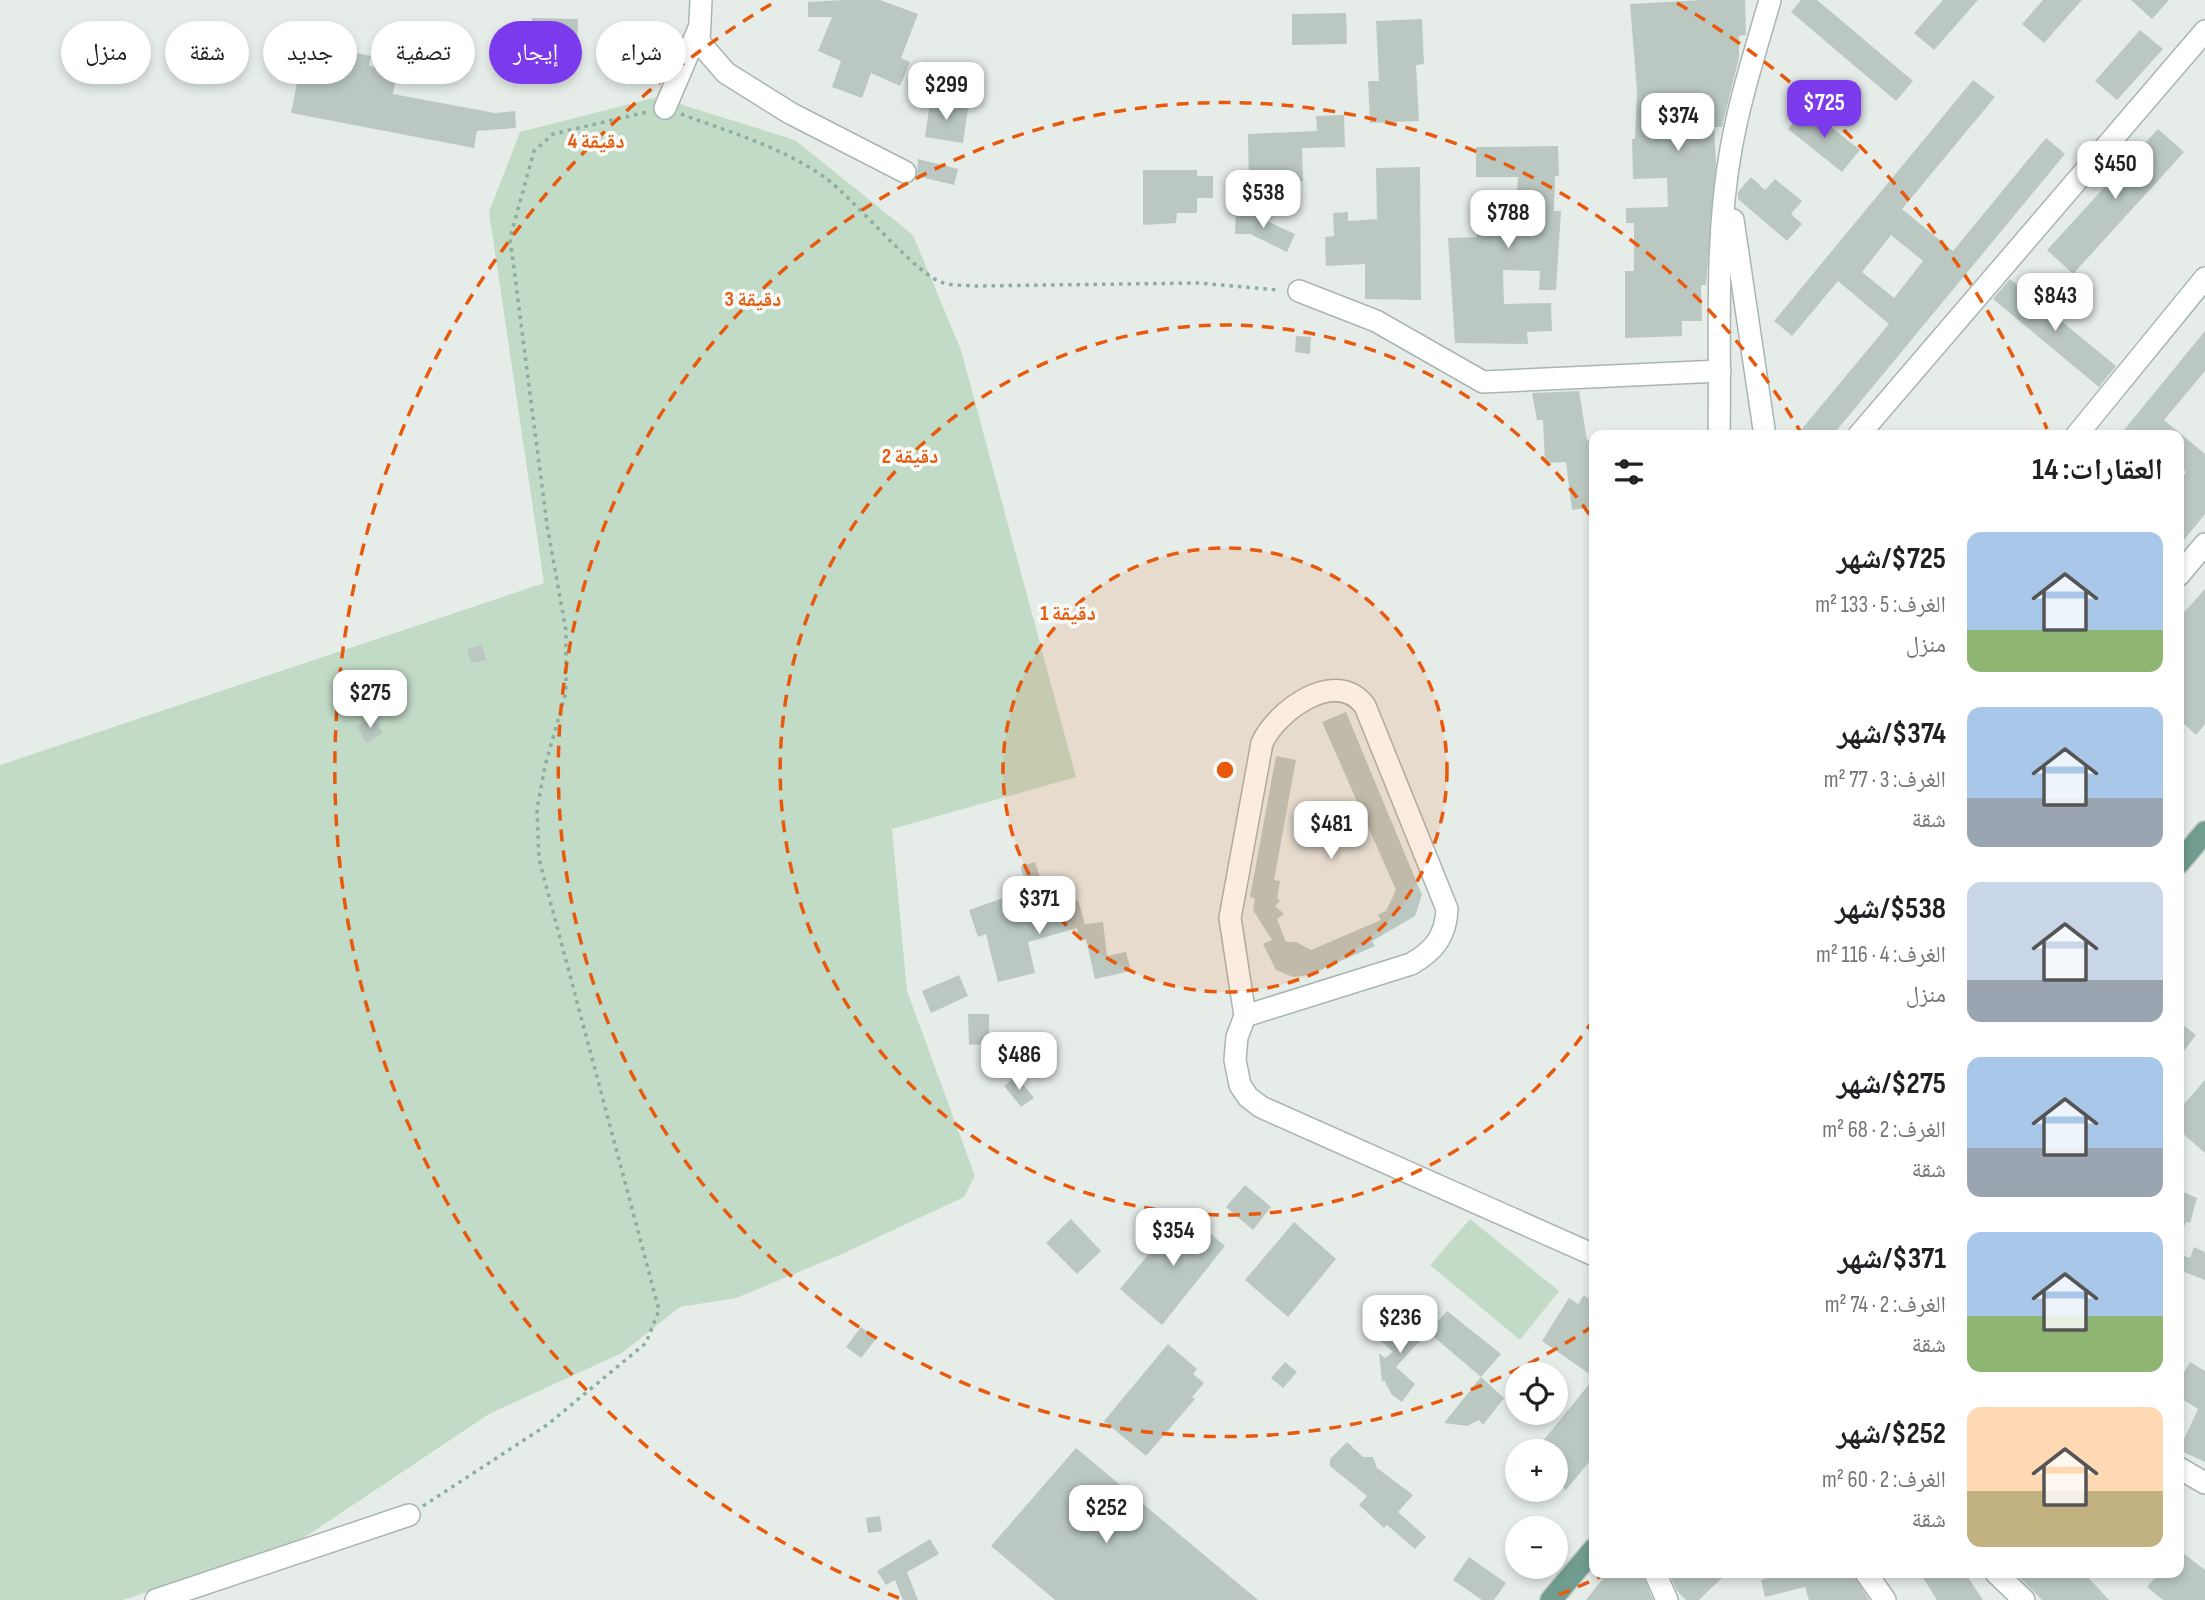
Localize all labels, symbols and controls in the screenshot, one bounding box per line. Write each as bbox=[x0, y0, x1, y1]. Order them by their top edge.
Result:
chip: منزل bbox=[61, 21, 151, 84]
chip: شقة bbox=[165, 21, 249, 84]
chip: جديد bbox=[263, 21, 357, 84]
chip: تصفية bbox=[371, 21, 475, 84]
chip: إيجار bbox=[489, 21, 582, 84]
chip: شراء bbox=[596, 21, 686, 84]
pin: $299 bbox=[905, 62, 987, 122]
text: $299 bbox=[924, 71, 968, 99]
pin: $725 bbox=[1783, 80, 1865, 140]
text: $725 bbox=[1803, 89, 1845, 117]
pin: $374 bbox=[1637, 94, 1719, 153]
text: $374 bbox=[1657, 102, 1699, 130]
text: 4 دقيقة bbox=[567, 129, 625, 154]
pin: $450 bbox=[2074, 142, 2156, 201]
text: $450 bbox=[2093, 150, 2137, 178]
pin: $538 bbox=[1222, 170, 1304, 230]
text: $538 bbox=[1241, 179, 1285, 207]
pin: $788 bbox=[1467, 190, 1549, 250]
text: $788 bbox=[1486, 199, 1530, 227]
pin: $843 bbox=[2014, 274, 2096, 333]
text: $843 bbox=[2033, 282, 2077, 310]
text: 3 دقيقة bbox=[725, 287, 781, 312]
text: 2 دقيقة bbox=[882, 444, 938, 469]
text: العقارات: 14 bbox=[2032, 452, 2163, 488]
icon: filters bbox=[1610, 453, 1648, 491]
text: $725/شهر bbox=[1837, 541, 1946, 577]
icon: home bbox=[2023, 560, 2107, 644]
text: الغرف: 5 · 133 m² bbox=[1815, 591, 1946, 619]
text: 1 دقيقة bbox=[1040, 601, 1096, 626]
text: منزل bbox=[1906, 631, 1946, 659]
pin: $275 bbox=[329, 670, 411, 730]
text: $275 bbox=[349, 679, 391, 707]
text: $374/شهر bbox=[1837, 716, 1946, 752]
icon: home bbox=[2023, 735, 2107, 819]
centre of rings bbox=[1213, 758, 1237, 782]
text: الغرف: 3 · 77 m² bbox=[1824, 766, 1946, 794]
pin: $481 bbox=[1290, 802, 1372, 861]
text: شقة bbox=[1912, 806, 1946, 834]
text: $481 bbox=[1310, 810, 1352, 838]
pin: $371 bbox=[998, 876, 1080, 936]
text: $371 bbox=[1018, 885, 1060, 913]
text: $538/شهر bbox=[1835, 891, 1946, 927]
icon: home bbox=[2023, 910, 2107, 994]
text: الغرف: 4 · 116 m² bbox=[1816, 941, 1946, 969]
text: منزل bbox=[1906, 981, 1946, 1009]
pin: $486 bbox=[978, 1032, 1060, 1092]
text: $486 bbox=[997, 1041, 1041, 1069]
text: $275/شهر bbox=[1837, 1066, 1946, 1102]
icon: home bbox=[2023, 1085, 2107, 1169]
text: الغرف: 2 · 68 m² bbox=[1822, 1116, 1946, 1144]
text: شقة bbox=[1912, 1156, 1946, 1184]
pin: $354 bbox=[1132, 1208, 1214, 1268]
text: $354 bbox=[1152, 1217, 1194, 1245]
text: $371/شهر bbox=[1838, 1241, 1946, 1277]
icon: home bbox=[2023, 1260, 2107, 1344]
text: الغرف: 2 · 74 m² bbox=[1825, 1291, 1946, 1319]
pin: $236 bbox=[1359, 1296, 1441, 1355]
text: $236 bbox=[1379, 1304, 1421, 1332]
text: شقة bbox=[1912, 1331, 1946, 1359]
map controls bbox=[1505, 1362, 1568, 1579]
button: locate bbox=[1505, 1362, 1568, 1425]
text: $252/شهر bbox=[1837, 1416, 1946, 1452]
icon: home bbox=[2023, 1435, 2107, 1519]
button: + bbox=[1505, 1439, 1568, 1502]
text: الغرف: 2 · 60 m² bbox=[1822, 1466, 1946, 1494]
pin: $252 bbox=[1065, 1486, 1147, 1545]
text: $252 bbox=[1085, 1494, 1127, 1522]
text: شقة bbox=[1912, 1506, 1946, 1534]
button: − bbox=[1505, 1516, 1568, 1579]

